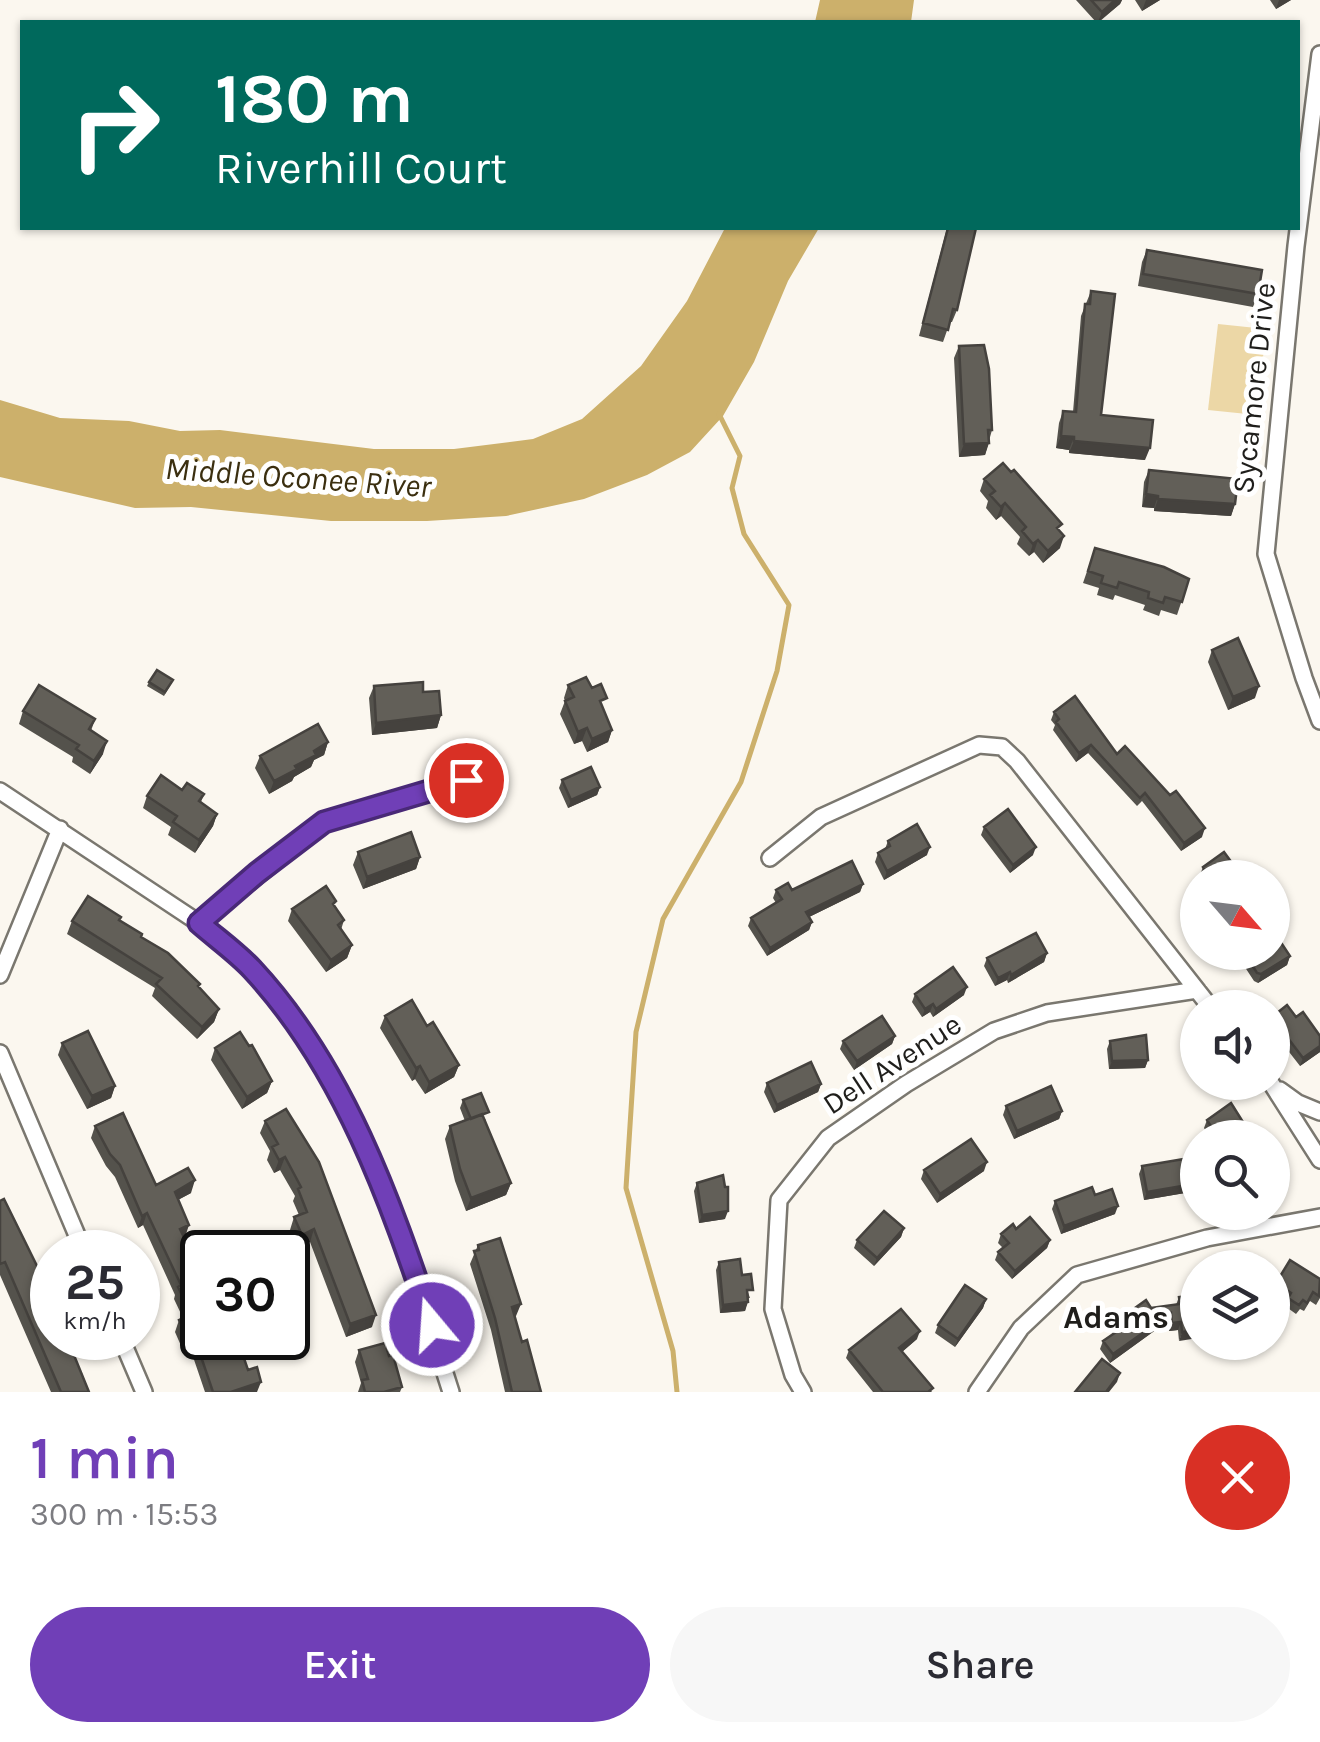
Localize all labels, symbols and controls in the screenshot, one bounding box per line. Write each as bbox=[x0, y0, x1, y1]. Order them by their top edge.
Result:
text: 180 m bbox=[215, 58, 414, 140]
icon: right bbox=[50, 60, 180, 190]
text: Riverhill Court bbox=[215, 142, 507, 194]
street label: Sycamore Drive bbox=[1225, 281, 1283, 495]
water label: Middle Oconee River bbox=[164, 450, 433, 505]
pin bbox=[424, 738, 509, 823]
icon: arrive bbox=[439, 753, 494, 808]
north arrow bbox=[1180, 860, 1290, 970]
map controls bbox=[1180, 860, 1290, 1360]
button: sound bbox=[1180, 990, 1290, 1100]
street label: Dell Avenue bbox=[816, 1006, 968, 1122]
button: search bbox=[1180, 1120, 1290, 1230]
speed limit sign: 30 bbox=[180, 1230, 310, 1360]
button: layers bbox=[1180, 1250, 1290, 1360]
text: 25 bbox=[65, 1253, 125, 1312]
position arrow bbox=[380, 1273, 484, 1377]
district label: Adams bbox=[1063, 1299, 1169, 1336]
text: km/h bbox=[63, 1306, 127, 1335]
text: 1 min bbox=[30, 1423, 179, 1493]
button: close bbox=[1185, 1425, 1290, 1530]
text: 300 m · 15:53 bbox=[30, 1496, 218, 1533]
button: Exit bbox=[30, 1607, 650, 1722]
button: Share bbox=[670, 1607, 1290, 1722]

